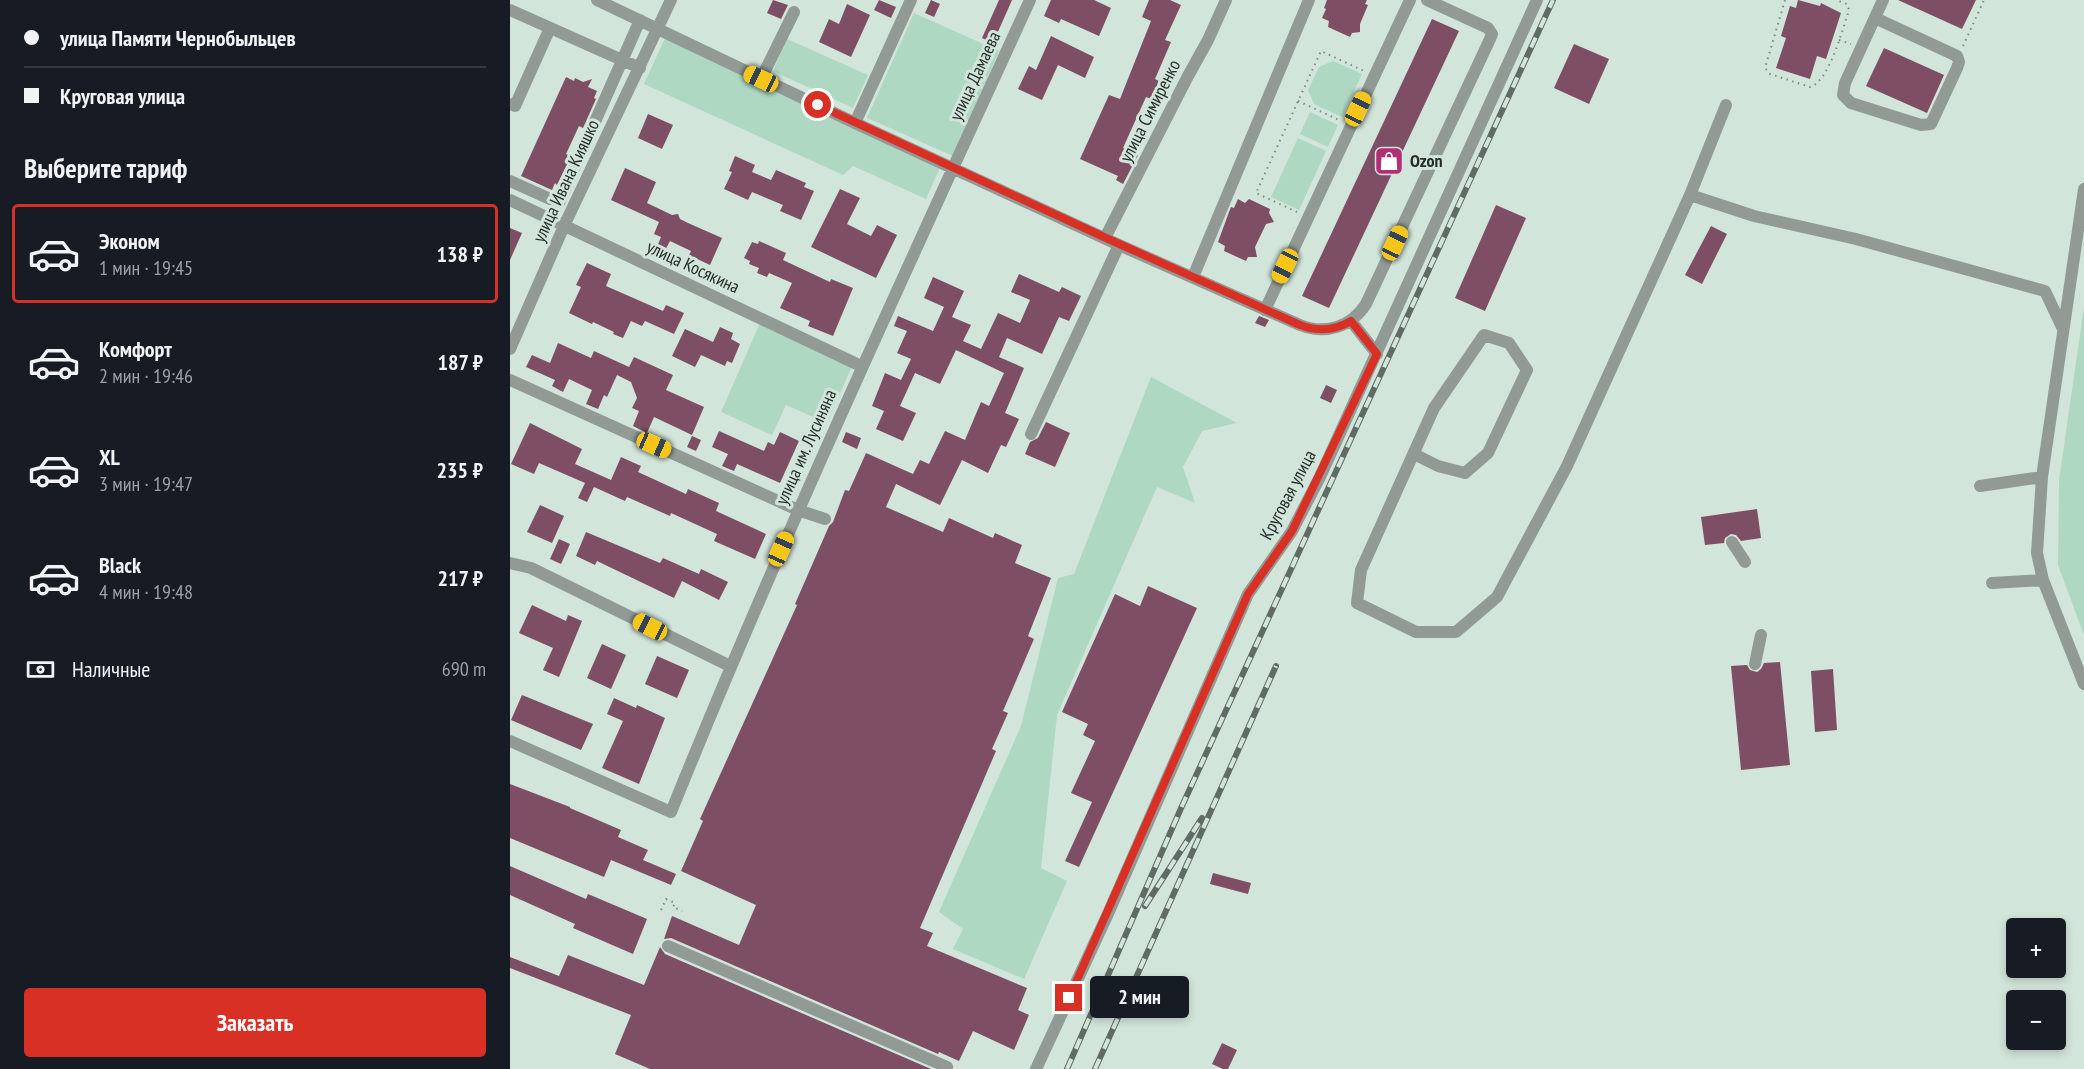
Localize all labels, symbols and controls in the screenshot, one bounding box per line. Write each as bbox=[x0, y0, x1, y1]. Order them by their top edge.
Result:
text: улица Памяти Чернобыльцев bbox=[60, 24, 296, 52]
street label: улица Дамаева bbox=[944, 27, 1005, 124]
street label: улица Симиренко bbox=[1114, 56, 1185, 166]
car bbox=[741, 63, 781, 95]
text: Круговая улица bbox=[60, 82, 185, 110]
car bbox=[1342, 89, 1374, 129]
route start bbox=[804, 91, 831, 118]
street label: улица Ивана Кияшко bbox=[527, 116, 604, 246]
shop icon: Ozon bbox=[1373, 145, 1405, 177]
place label: Ozon bbox=[1410, 149, 1443, 172]
text: Выберите тариф bbox=[24, 151, 187, 185]
car bbox=[1379, 223, 1411, 263]
icon: car bbox=[27, 227, 81, 281]
text: Эконом bbox=[99, 227, 160, 255]
street label: улица Косякина bbox=[643, 235, 743, 298]
text: 138 ₽ bbox=[436, 240, 483, 268]
car bbox=[1269, 246, 1301, 286]
text: 1 мин · 19:45 bbox=[99, 255, 193, 281]
icon: car bbox=[27, 335, 81, 389]
text: Комфорт bbox=[99, 335, 172, 363]
text: 187 ₽ bbox=[437, 348, 483, 376]
text: 2 мин · 19:46 bbox=[99, 363, 193, 389]
street label: улица им. Лусиняна bbox=[770, 386, 841, 508]
car bbox=[634, 429, 674, 461]
icon: car bbox=[27, 443, 81, 497]
text: XL bbox=[99, 443, 120, 471]
street label: Круговая улица bbox=[1254, 446, 1321, 544]
text: 235 ₽ bbox=[436, 456, 483, 484]
text: 3 мин · 19:47 bbox=[99, 471, 193, 497]
car bbox=[765, 529, 797, 569]
icon: car bbox=[27, 551, 81, 605]
text: Black bbox=[99, 551, 141, 579]
text: 217 ₽ bbox=[437, 564, 483, 592]
text: 4 мин · 19:48 bbox=[99, 579, 193, 605]
car bbox=[630, 611, 670, 643]
icon: cash bbox=[24, 653, 57, 686]
text: Наличные bbox=[72, 655, 150, 683]
text: 690 m bbox=[442, 656, 486, 682]
map controls bbox=[2006, 918, 2066, 1050]
button: + bbox=[2006, 918, 2066, 978]
callout: 2 мин bbox=[1090, 977, 1189, 1019]
route end bbox=[1055, 984, 1082, 1011]
text: 2 мин bbox=[1118, 984, 1161, 1010]
button: Заказать bbox=[24, 988, 486, 1057]
button: − bbox=[2006, 990, 2066, 1050]

